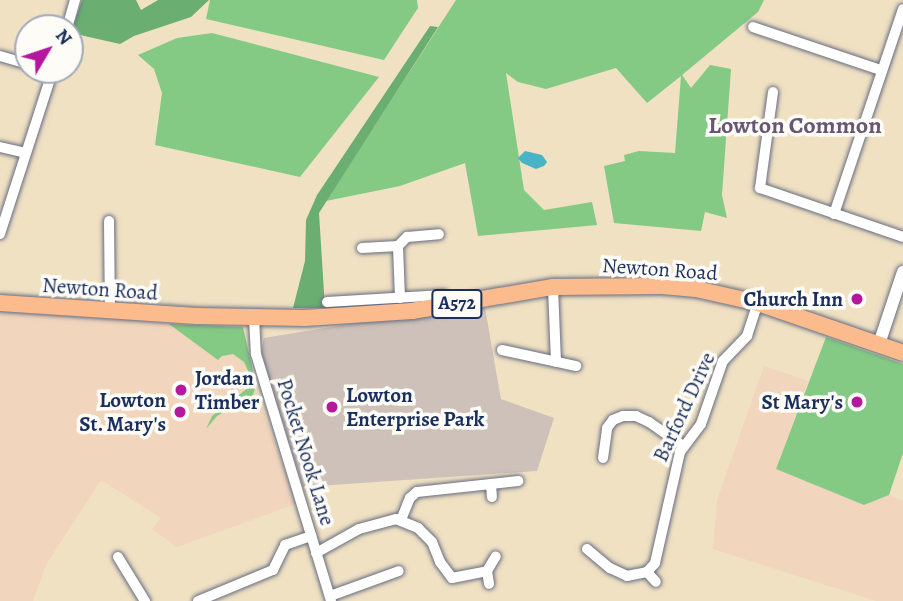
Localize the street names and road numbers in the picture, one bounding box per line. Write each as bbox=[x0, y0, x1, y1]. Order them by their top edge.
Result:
street label: Newton Road bbox=[601, 252, 719, 286]
street label: Newton Road bbox=[41, 272, 159, 306]
road number: A572 bbox=[431, 288, 483, 320]
street label: Barford Drive bbox=[648, 348, 720, 466]
street label: Pocket Nook Lane bbox=[272, 376, 340, 528]

